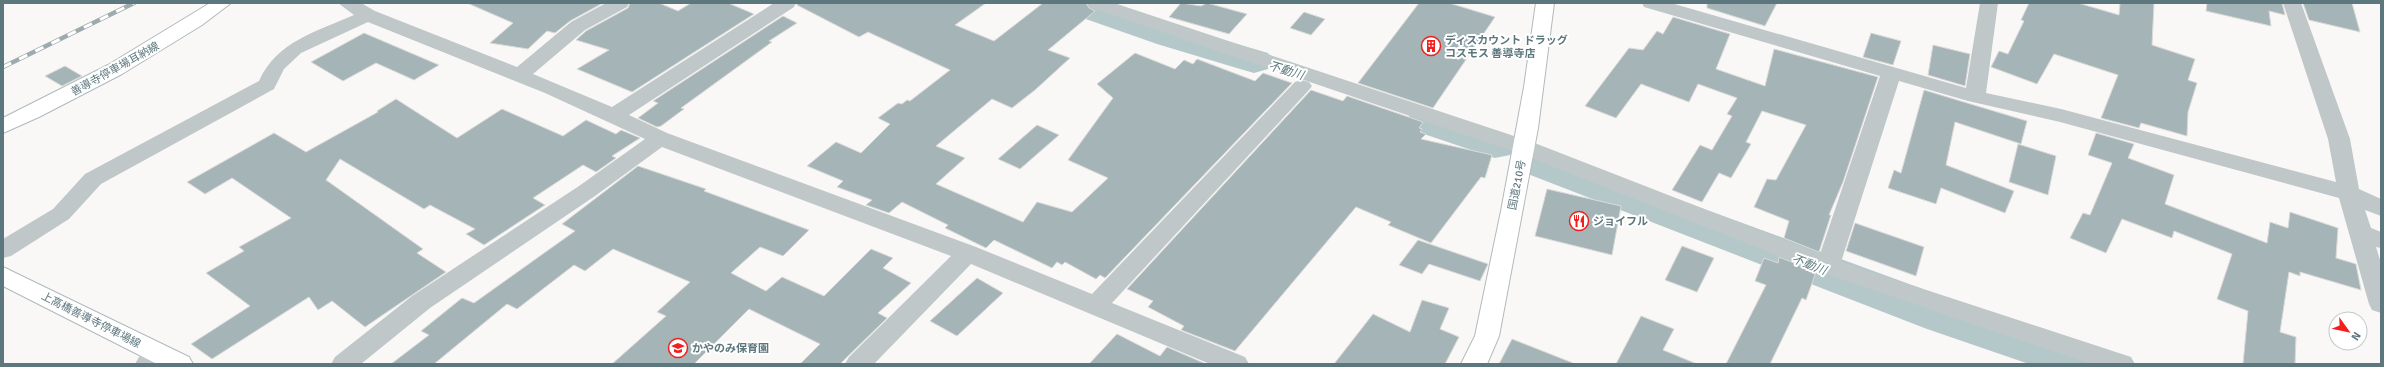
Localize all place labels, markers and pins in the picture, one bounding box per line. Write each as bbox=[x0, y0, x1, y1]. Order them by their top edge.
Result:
place label: ディスカウント ドラッグ コスモス 善導寺店 bbox=[1445, 34, 1568, 60]
building icon: ディスカウント ドラッグ コスモス 善導寺店 bbox=[1420, 35, 1442, 57]
restaurant icon: ジョイフル bbox=[1568, 210, 1590, 232]
place label: ジョイフル bbox=[1593, 215, 1648, 228]
school or university icon: かやのみ保育園 bbox=[667, 337, 689, 359]
place label: かやのみ保育園 bbox=[692, 342, 769, 355]

